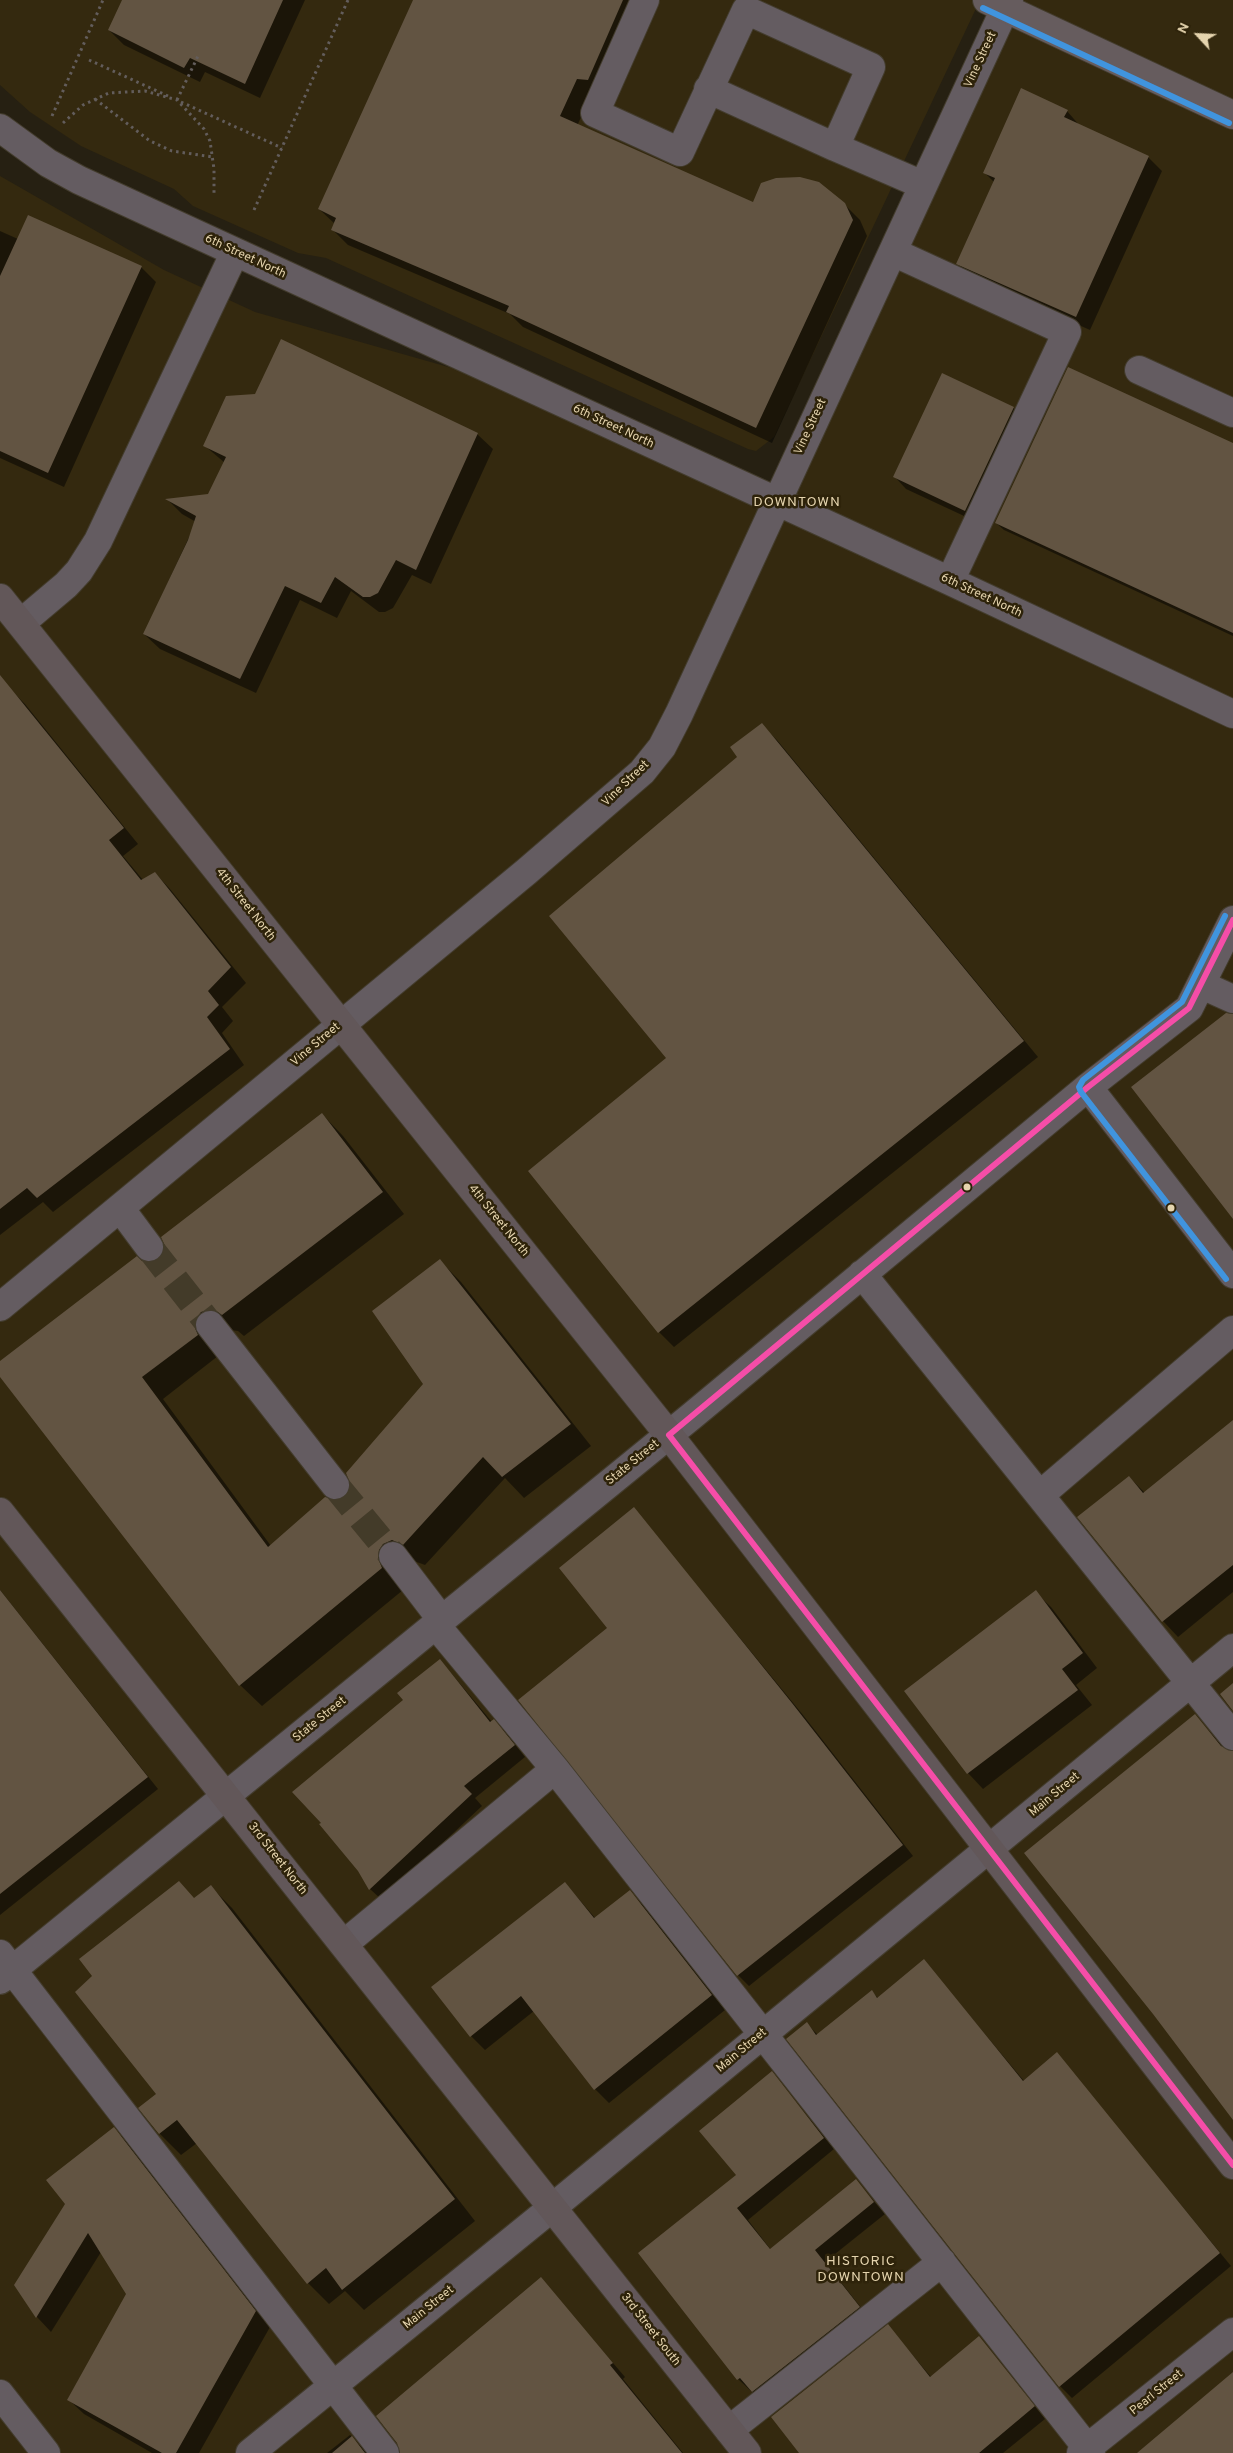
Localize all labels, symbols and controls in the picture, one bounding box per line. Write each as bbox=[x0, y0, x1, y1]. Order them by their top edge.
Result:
north arrow bbox=[1173, 10, 1223, 60]
text: N bbox=[1174, 20, 1194, 37]
street label: Vine Street bbox=[962, 30, 1000, 90]
street label: 6th Street North bbox=[202, 232, 288, 282]
street label: Vine Street bbox=[792, 397, 830, 457]
street label: 6th Street North bbox=[570, 402, 656, 452]
district label: DOWNTOWN bbox=[752, 495, 842, 511]
street label: 6th Street North bbox=[938, 571, 1024, 621]
street label: Vine Street bbox=[599, 758, 653, 810]
street label: 4th Street North bbox=[212, 866, 278, 944]
street label: Vine Street bbox=[288, 1020, 344, 1070]
street label: 4th Street North bbox=[465, 1182, 531, 1260]
unlabelled marker bbox=[962, 1182, 972, 1192]
unlabelled marker bbox=[1166, 1203, 1176, 1213]
street label: State Street bbox=[603, 1437, 663, 1489]
street label: State Street bbox=[290, 1694, 350, 1746]
street label: Main Street bbox=[1027, 1770, 1083, 1820]
street label: 3rd Street North bbox=[244, 1820, 310, 1898]
street label: Main Street bbox=[714, 2026, 770, 2076]
district label: HISTORIC DOWNTOWN bbox=[816, 2254, 906, 2286]
street label: Main Street bbox=[401, 2283, 457, 2333]
street label: 3rd Street South bbox=[617, 2291, 683, 2369]
street label: Pearl Street bbox=[1128, 2367, 1186, 2419]

